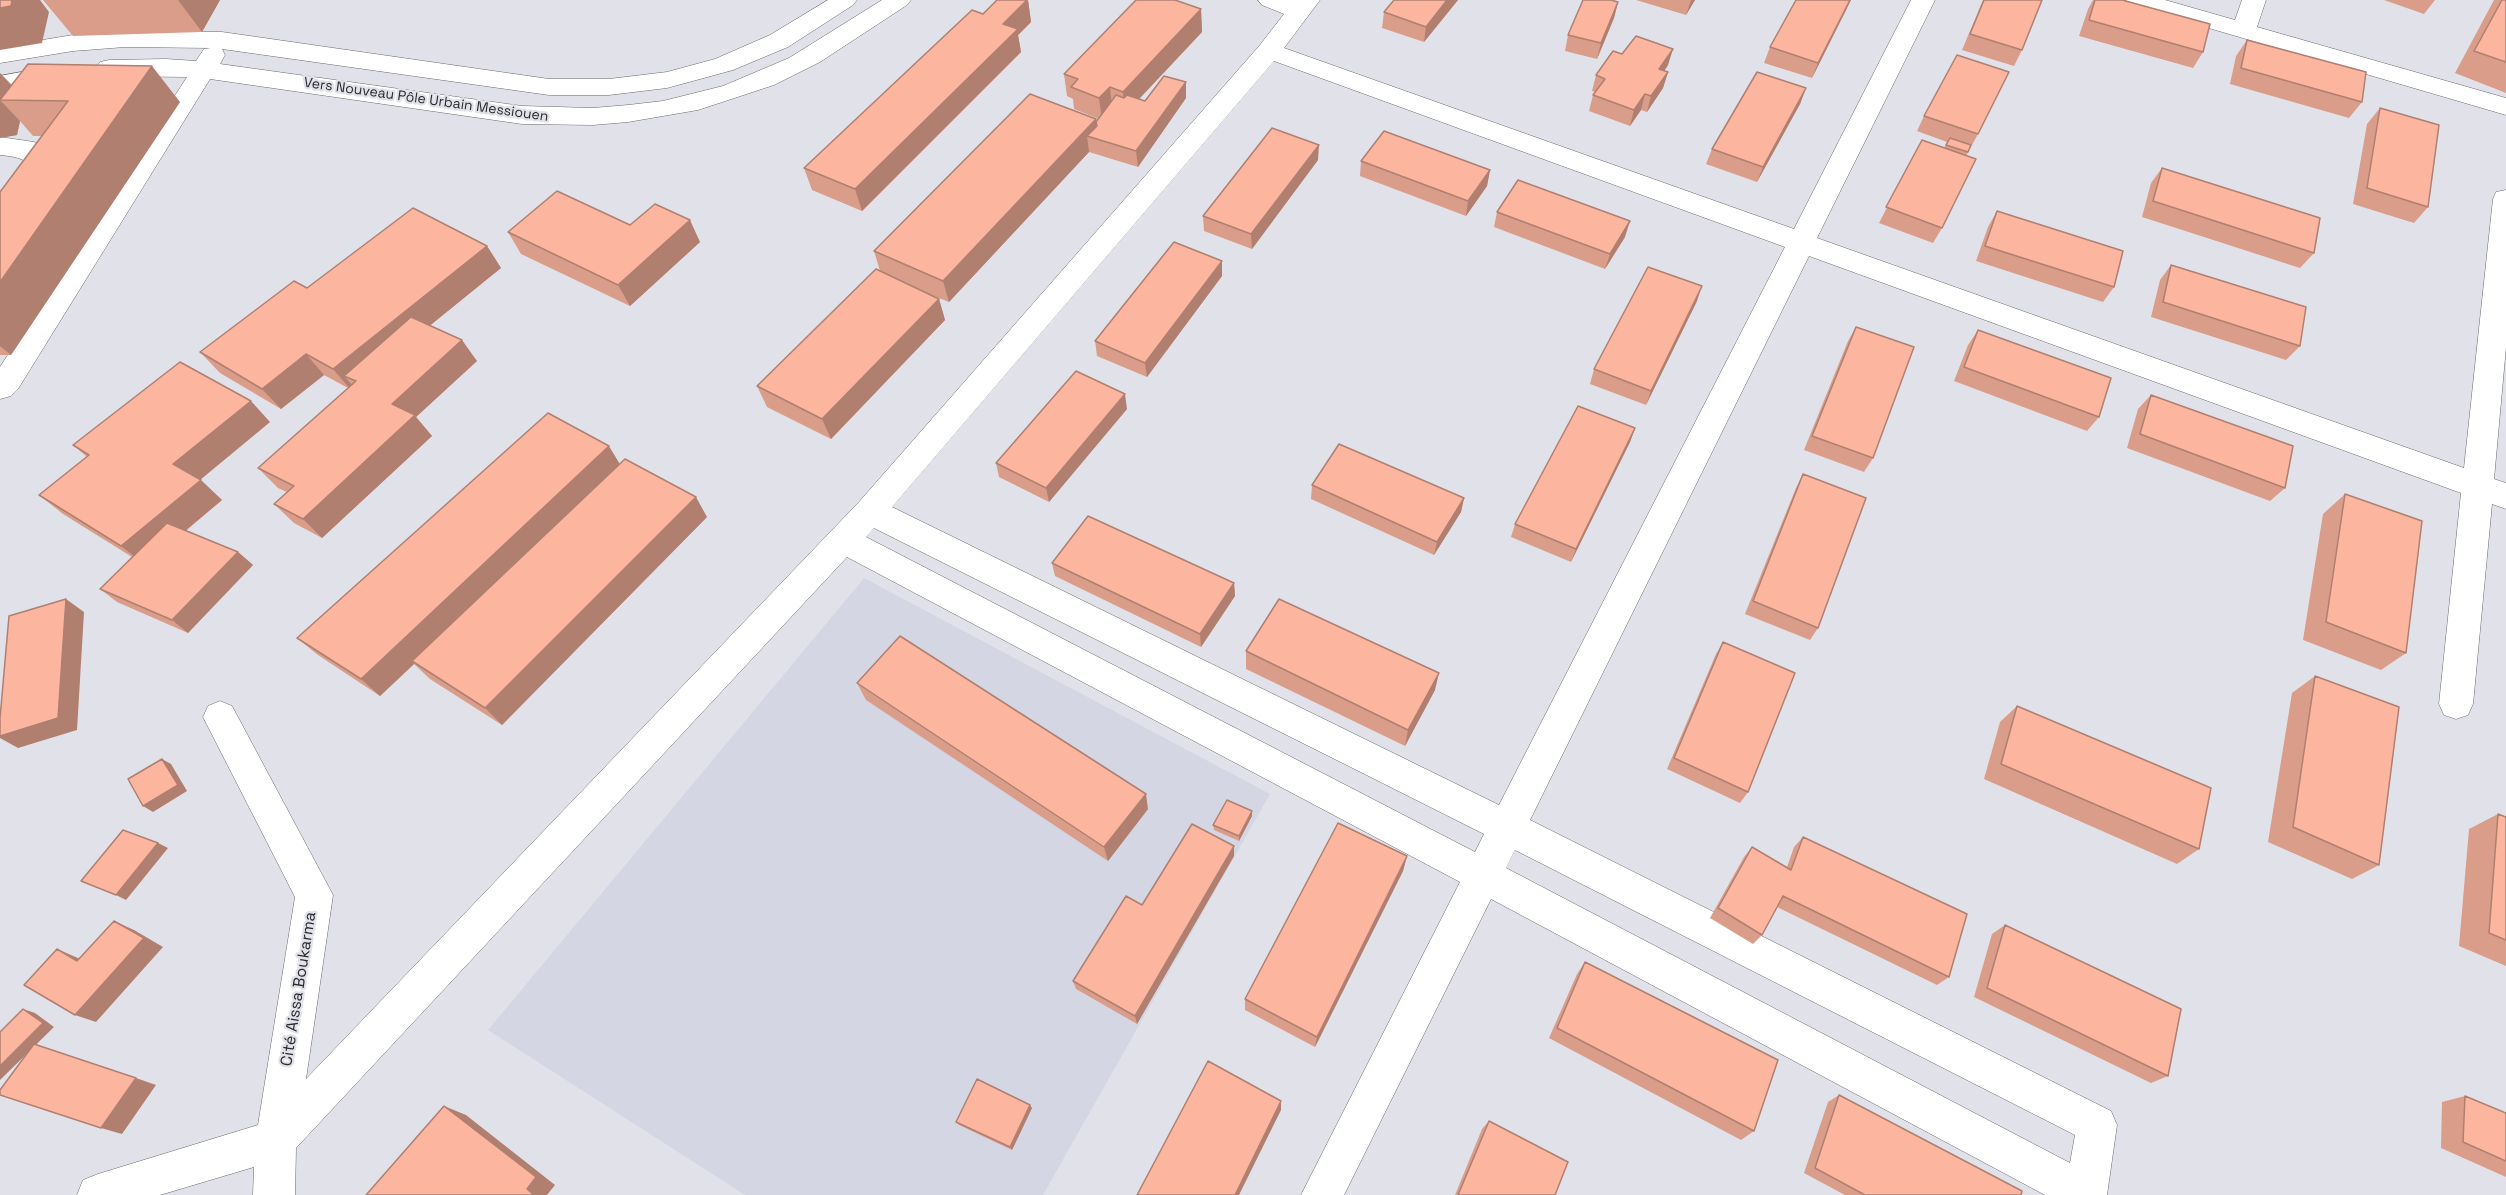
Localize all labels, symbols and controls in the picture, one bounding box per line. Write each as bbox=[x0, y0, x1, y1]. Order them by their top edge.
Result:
street label: Vers Nouveau Pôle Urbain Messiouen bbox=[303, 75, 549, 125]
street label: Cité Aissa Boukarma bbox=[277, 911, 321, 1067]

